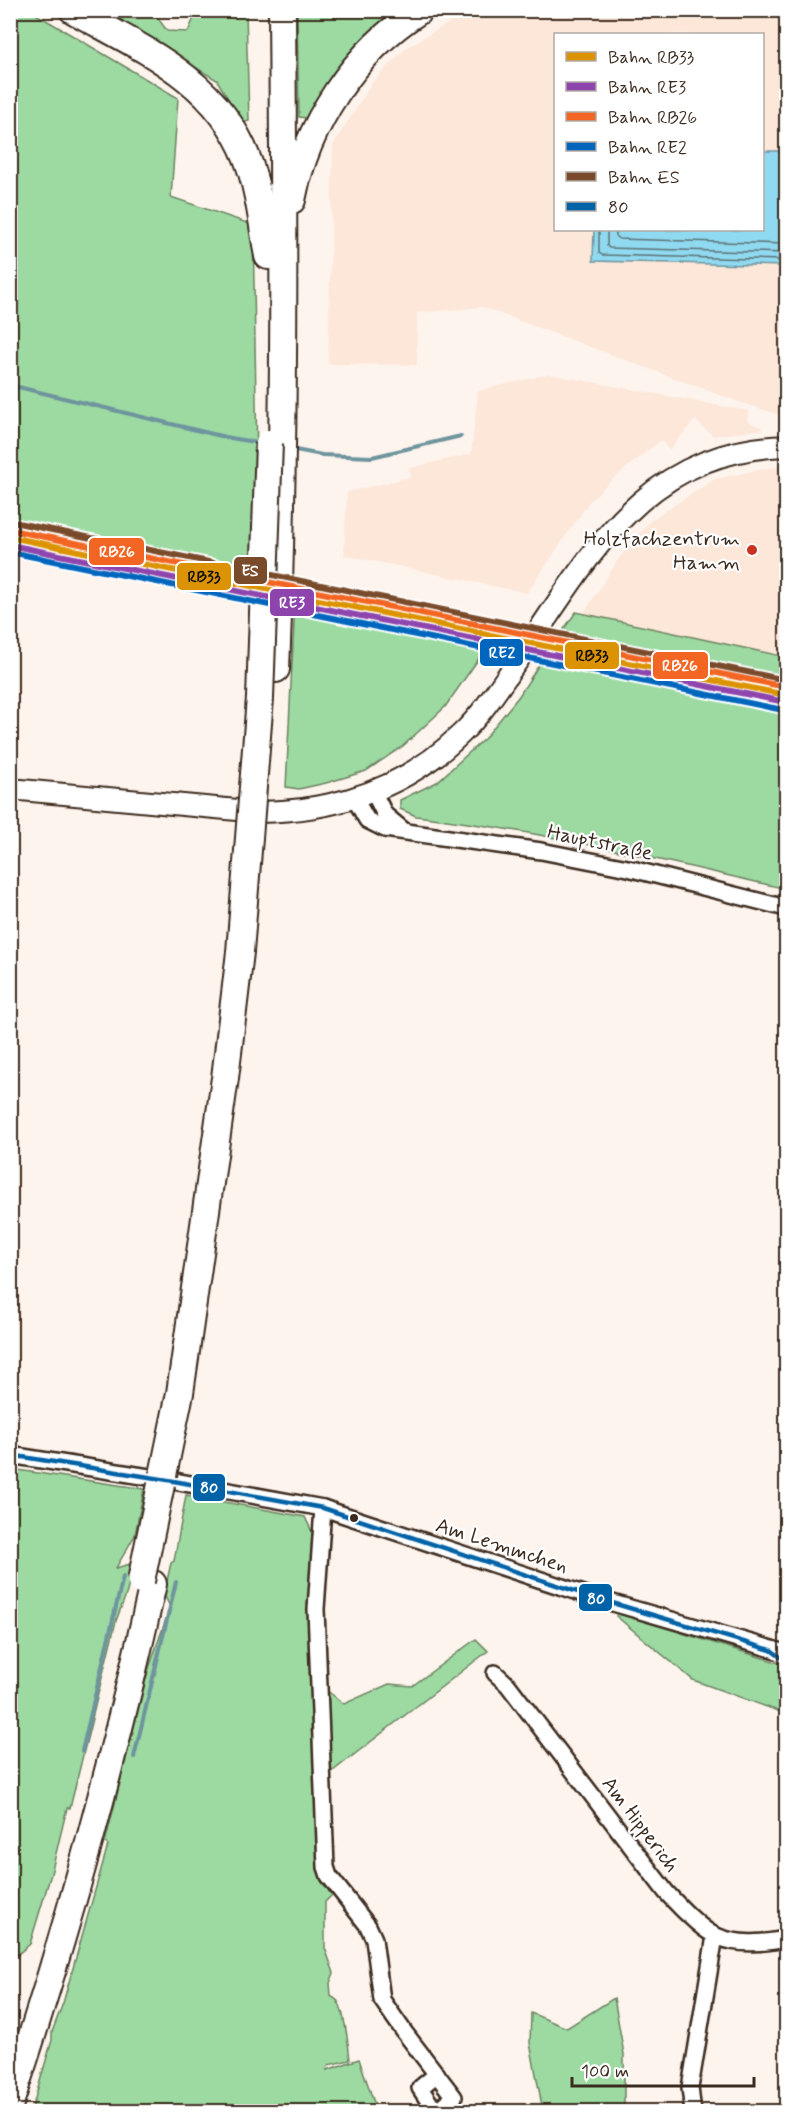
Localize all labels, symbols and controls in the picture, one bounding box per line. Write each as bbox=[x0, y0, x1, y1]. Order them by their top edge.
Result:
legend bbox=[554, 33, 764, 231]
text: Bahn RB33 bbox=[608, 46, 695, 70]
text: Bahn RE3 bbox=[608, 76, 686, 100]
text: Bahn RB26 bbox=[608, 106, 697, 130]
text: Bahn RE2 bbox=[608, 136, 687, 160]
text: Bahn ES bbox=[608, 166, 680, 190]
text: 80 bbox=[608, 196, 628, 220]
place label: Holzfachzentrum Hamm bbox=[583, 525, 740, 577]
line badge: RB26 bbox=[88, 537, 145, 566]
text: RB26 bbox=[99, 542, 135, 563]
marker: Holzfachzentrum Hamm bbox=[745, 543, 759, 557]
line badge: ES bbox=[233, 556, 268, 585]
text: ES bbox=[241, 561, 259, 582]
line badge: RB33 bbox=[176, 562, 232, 591]
text: RB33 bbox=[187, 567, 221, 588]
line badge: RE3 bbox=[269, 588, 315, 617]
text: RE3 bbox=[279, 593, 306, 614]
line badge: RE2 bbox=[479, 638, 524, 667]
line badge: RB33 bbox=[564, 641, 620, 670]
text: RE2 bbox=[489, 643, 515, 664]
text: RB33 bbox=[575, 646, 609, 667]
line badge: RB26 bbox=[652, 651, 709, 680]
text: RB26 bbox=[662, 656, 698, 677]
street label: Hauptstraße bbox=[545, 818, 655, 868]
line badge: 80 bbox=[192, 1473, 226, 1502]
text: 80 bbox=[200, 1478, 218, 1499]
street label: Am Lemmchen bbox=[432, 1511, 571, 1581]
unlabelled marker bbox=[348, 1512, 360, 1524]
line badge: 80 bbox=[578, 1583, 613, 1612]
text: 80 bbox=[587, 1589, 605, 1610]
street label: Am Hipperich bbox=[595, 1771, 685, 1878]
scale bar bbox=[572, 2050, 754, 2088]
text: 100 m bbox=[581, 2060, 629, 2084]

